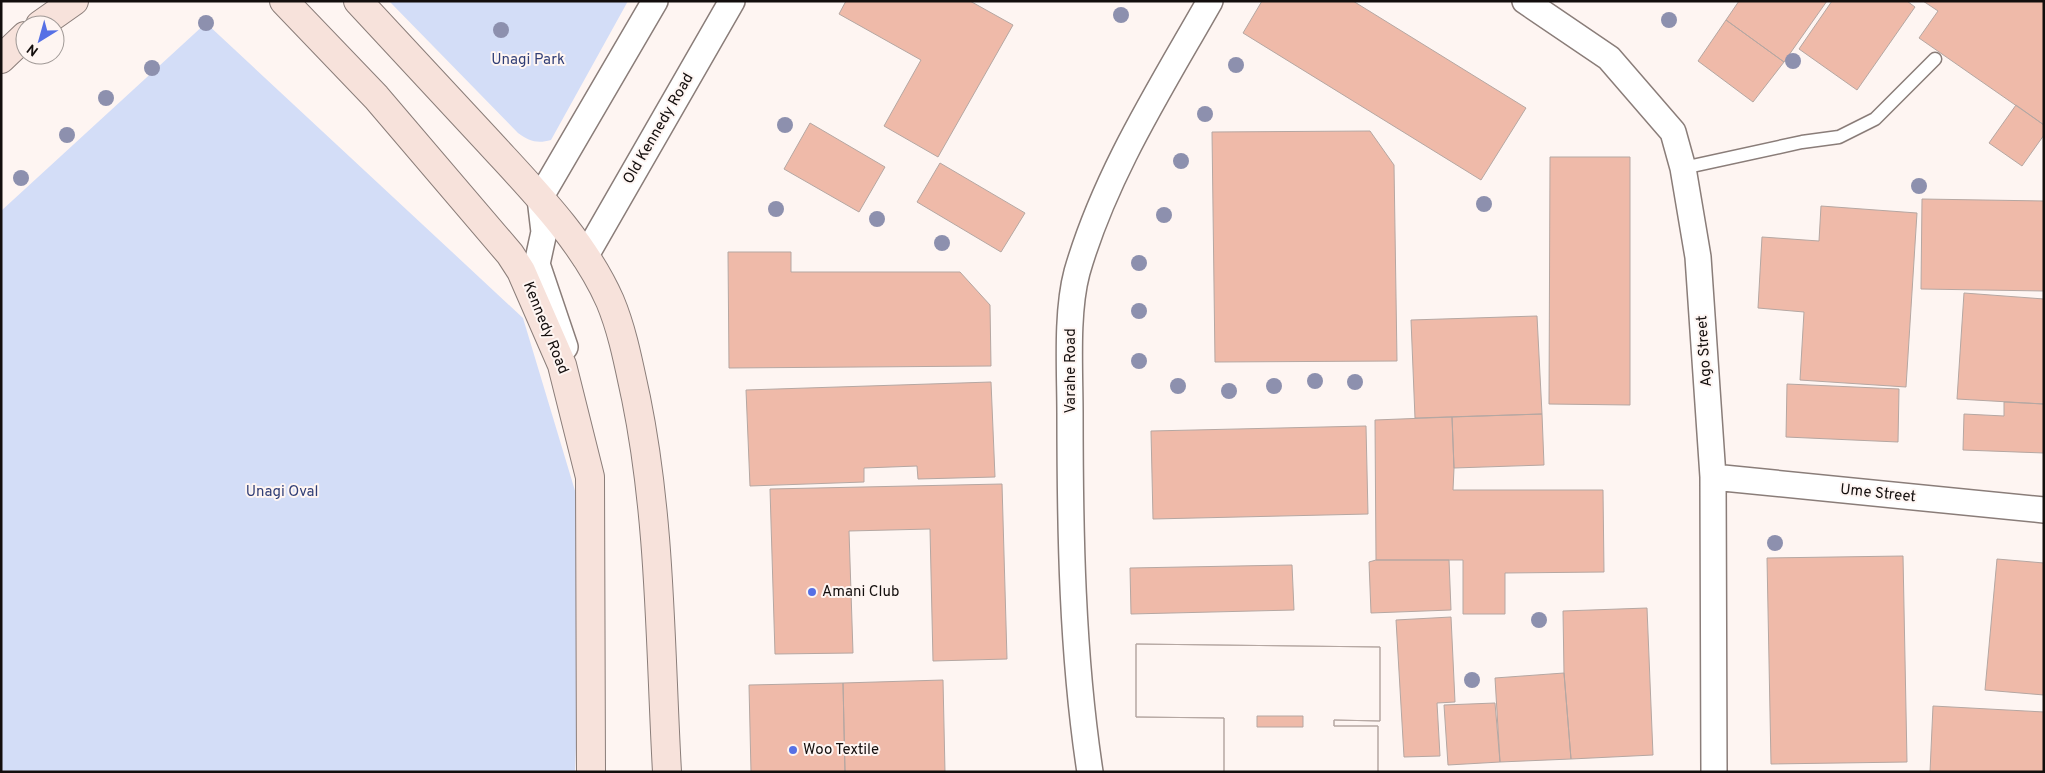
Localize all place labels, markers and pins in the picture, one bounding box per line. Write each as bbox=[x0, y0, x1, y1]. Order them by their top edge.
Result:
place label: Amani Club bbox=[822, 583, 899, 602]
marker: Amani Club bbox=[806, 586, 818, 598]
place label: Woo Textile bbox=[803, 741, 879, 760]
marker: Woo Textile bbox=[787, 744, 799, 756]

